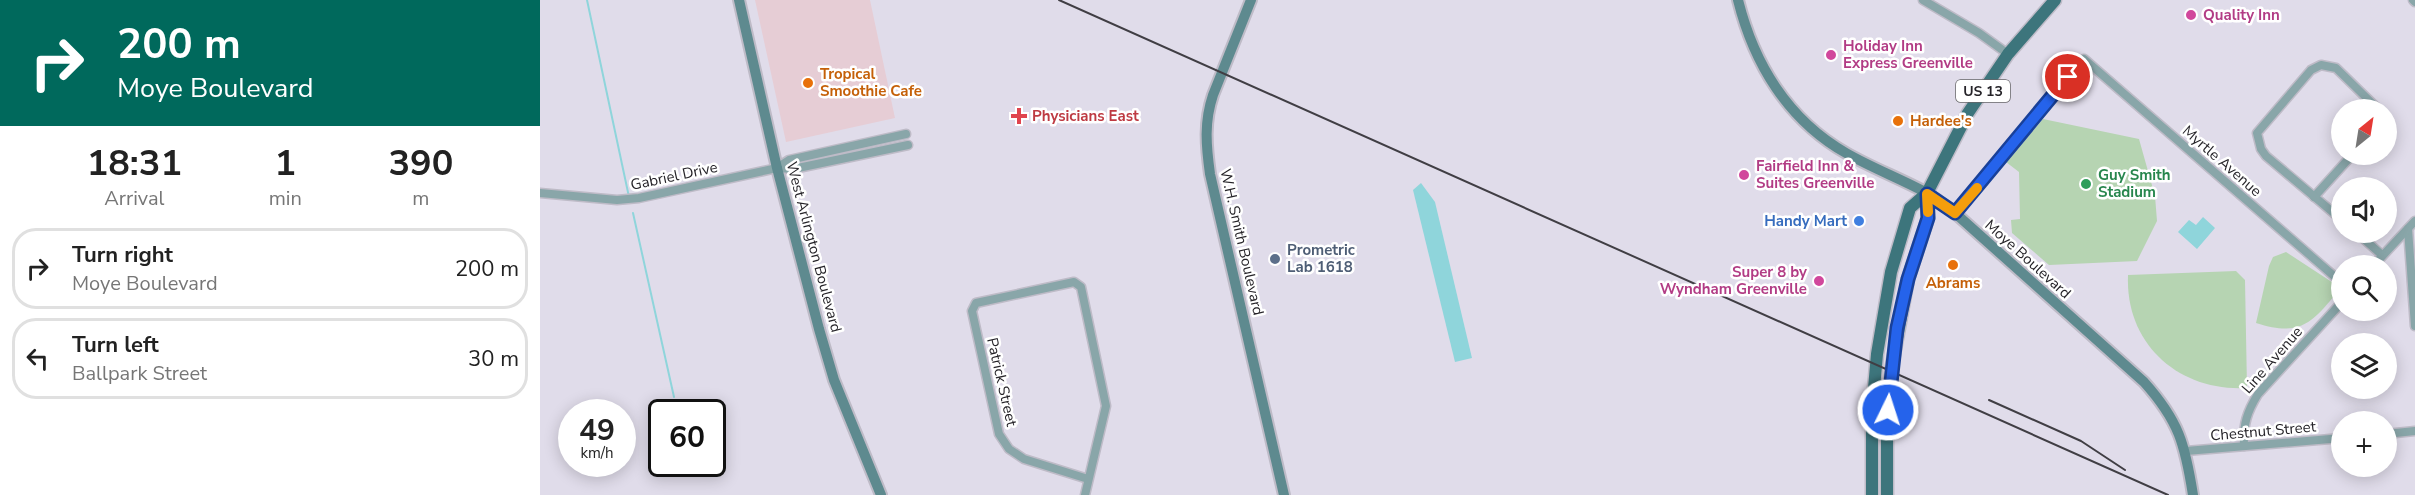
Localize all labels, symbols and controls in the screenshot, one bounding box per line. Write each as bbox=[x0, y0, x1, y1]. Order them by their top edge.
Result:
place label: Quality Inn bbox=[2203, 5, 2280, 25]
marker: Quality Inn bbox=[2184, 8, 2198, 22]
text: 200 m bbox=[117, 16, 241, 73]
icon: right bbox=[18, 24, 96, 102]
place label: Holiday Inn Express Greenville bbox=[1843, 36, 1973, 73]
marker: Holiday Inn Express Greenville bbox=[1824, 48, 1838, 62]
pin bbox=[2042, 51, 2093, 102]
icon: arrive bbox=[2051, 60, 2084, 93]
place label: Tropical Smoothie Cafe bbox=[820, 64, 922, 101]
text: Moye Boulevard bbox=[117, 70, 314, 107]
marker: Tropical Smoothie Cafe bbox=[801, 76, 815, 90]
road number: US 13 bbox=[1956, 80, 2010, 102]
north arrow bbox=[2331, 99, 2397, 165]
map controls bbox=[2331, 99, 2397, 477]
place label: Physicians East bbox=[1032, 106, 1139, 126]
marker: Physicians East bbox=[1010, 107, 1028, 125]
place label: Hardee's bbox=[1910, 111, 1972, 131]
marker: Hardee's bbox=[1891, 114, 1905, 128]
street label: Myrtle Avenue bbox=[2178, 121, 2266, 201]
text: 18:31 bbox=[87, 139, 182, 188]
text: 1 bbox=[274, 139, 296, 188]
text: 390 bbox=[388, 139, 453, 188]
place label: Fairfield Inn & Suites Greenville bbox=[1756, 156, 1874, 193]
street label: Gabriel Drive bbox=[629, 157, 719, 195]
street label: West Arlington Boulevard bbox=[782, 159, 846, 335]
place label: Guy Smith Stadium bbox=[2098, 165, 2171, 202]
street label: W.H. Smith Boulevard bbox=[1215, 167, 1269, 317]
marker: Fairfield Inn & Suites Greenville bbox=[1737, 168, 1751, 182]
marker: Guy Smith Stadium bbox=[2079, 177, 2093, 191]
button: sound bbox=[2331, 177, 2397, 243]
text: Arrival bbox=[104, 185, 164, 212]
text: min bbox=[269, 185, 302, 212]
text: m bbox=[412, 185, 429, 212]
place label: Handy Mart bbox=[1764, 211, 1847, 231]
marker: Handy Mart bbox=[1852, 214, 1866, 228]
street label: Moye Boulevard bbox=[1981, 215, 2075, 303]
text: Turn right bbox=[72, 240, 173, 270]
place label: Prometric Lab 1618 bbox=[1287, 240, 1355, 277]
icon: right bbox=[21, 252, 54, 285]
marker: Prometric Lab 1618 bbox=[1268, 252, 1282, 266]
text: 200 m bbox=[455, 254, 519, 284]
button: search bbox=[2331, 255, 2397, 321]
marker: Abrams bbox=[1946, 258, 1960, 272]
place label: Super 8 by Wyndham Greenville bbox=[1660, 262, 1807, 299]
text: Moye Boulevard bbox=[72, 270, 218, 297]
place label: Abrams bbox=[1926, 273, 1980, 293]
marker: Super 8 by Wyndham Greenville bbox=[1812, 274, 1826, 288]
street label: Line Avenue bbox=[2237, 322, 2307, 398]
text: Turn left bbox=[72, 330, 159, 360]
button: layers bbox=[2331, 333, 2397, 399]
street label: Patrick Street bbox=[982, 336, 1022, 429]
icon: left bbox=[21, 342, 54, 375]
text: 30 m bbox=[468, 344, 519, 374]
text: Ballpark Street bbox=[72, 360, 207, 387]
position arrow bbox=[1856, 378, 1920, 442]
speed limit sign: 60 bbox=[648, 399, 726, 477]
text: 49 bbox=[579, 410, 615, 451]
button: + bbox=[2331, 411, 2397, 477]
street label: Chestnut Street bbox=[2209, 416, 2317, 446]
text: km/h bbox=[580, 443, 614, 463]

